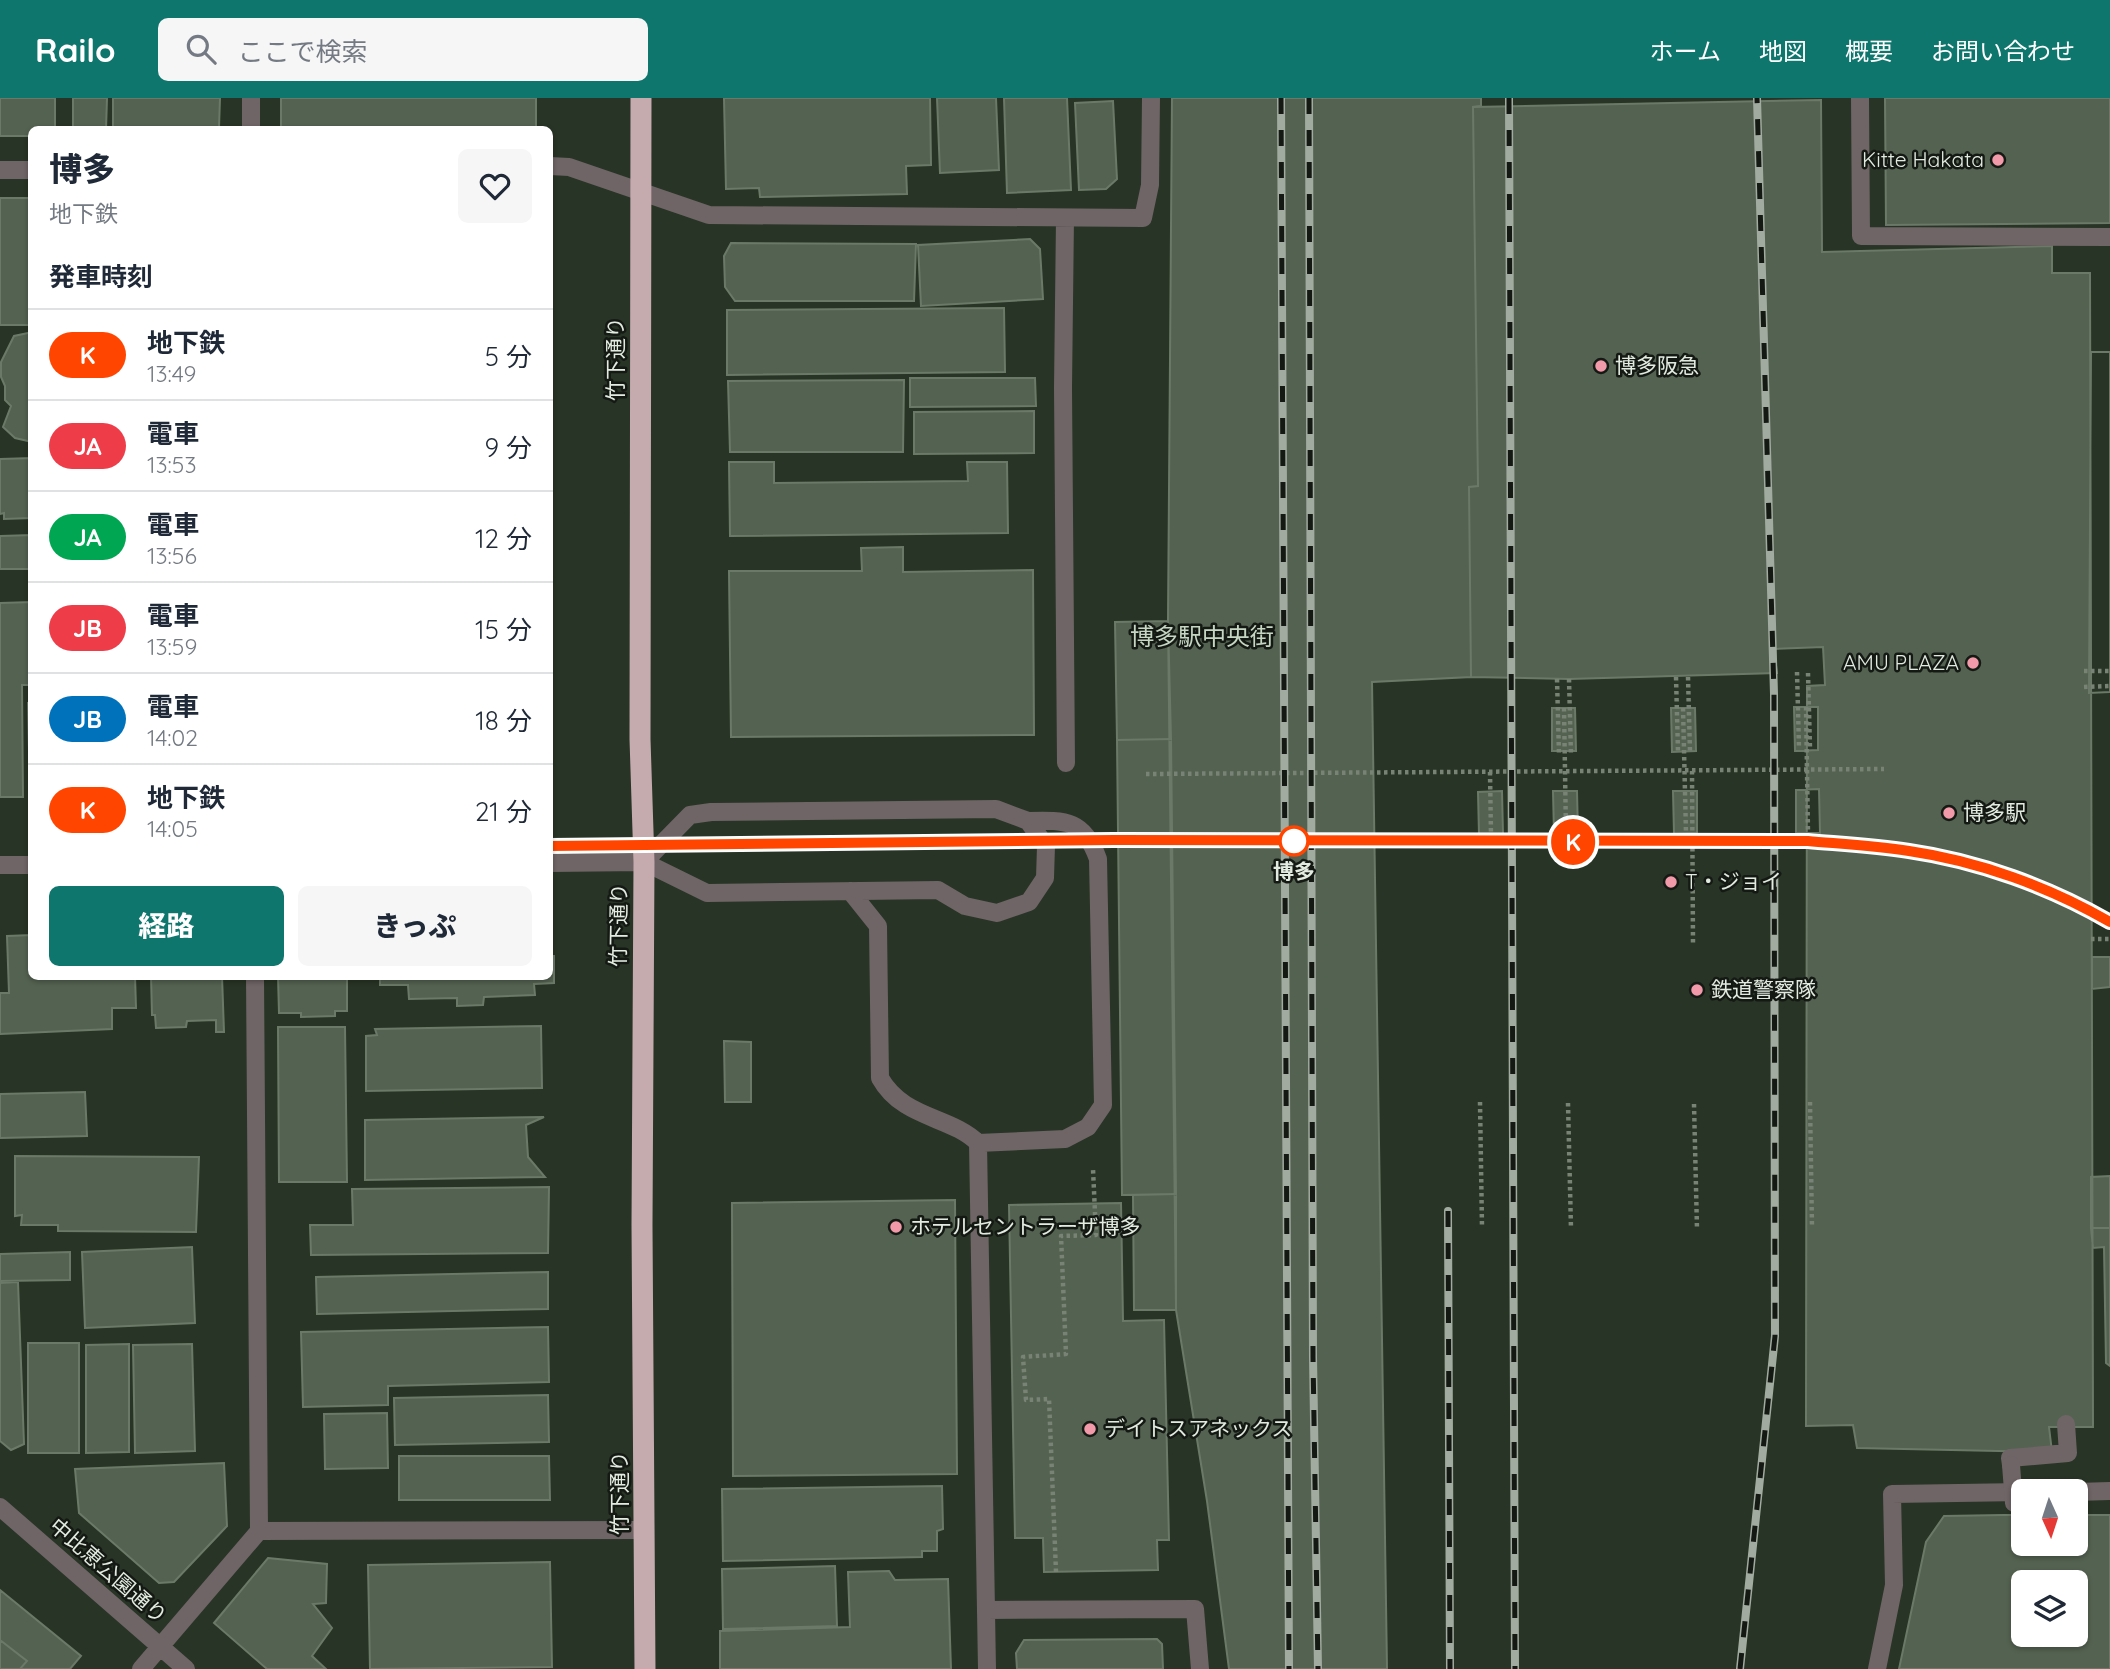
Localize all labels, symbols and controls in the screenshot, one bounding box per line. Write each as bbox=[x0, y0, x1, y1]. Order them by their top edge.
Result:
search box bbox=[158, 18, 648, 81]
text: Railo bbox=[35, 29, 116, 70]
icon: search bbox=[182, 30, 220, 68]
text: ここで検索 bbox=[238, 35, 368, 68]
text: ホーム bbox=[1650, 36, 1721, 66]
text: 地図 bbox=[1759, 36, 1807, 66]
text: 概要 bbox=[1845, 36, 1893, 66]
text: お問い合わせ bbox=[1931, 36, 2075, 66]
place label: Kitte Hakata bbox=[1862, 146, 1984, 172]
text: 博多 bbox=[49, 148, 115, 189]
button: heart bbox=[458, 149, 532, 223]
marker: Kitte Hakata bbox=[1990, 152, 2006, 168]
text: 地下鉄 bbox=[49, 199, 118, 228]
text: 発車時刻 bbox=[49, 260, 153, 293]
street label: 竹下通り bbox=[602, 317, 628, 401]
text: 地下鉄 bbox=[147, 326, 225, 359]
text: K bbox=[80, 340, 95, 370]
text: 5 分 bbox=[485, 340, 532, 373]
place label: 博多阪急 bbox=[1615, 352, 1699, 378]
marker: 博多阪急 bbox=[1593, 358, 1609, 374]
text: 13:49 bbox=[147, 359, 196, 388]
text: 電車 bbox=[147, 417, 199, 450]
text: JA bbox=[73, 431, 102, 461]
text: 9 分 bbox=[484, 431, 532, 464]
text: 13:53 bbox=[147, 450, 196, 479]
text: 電車 bbox=[147, 508, 199, 541]
text: JA bbox=[73, 522, 102, 552]
text: 12 分 bbox=[475, 522, 532, 555]
text: 13:56 bbox=[147, 541, 197, 570]
text: 電車 bbox=[147, 599, 199, 632]
text: JB bbox=[73, 613, 102, 643]
text: 15 分 bbox=[475, 613, 532, 646]
district label: 博多駅中央街 bbox=[1130, 621, 1274, 651]
text: 13:59 bbox=[147, 632, 197, 661]
place label: AMU PLAZA bbox=[1843, 649, 1959, 675]
marker: AMU PLAZA bbox=[1965, 655, 1981, 671]
text: 電車 bbox=[147, 690, 199, 723]
text: JB bbox=[73, 704, 102, 734]
text: 18 分 bbox=[475, 704, 532, 737]
text: 14:02 bbox=[147, 723, 198, 752]
text: 地下鉄 bbox=[147, 781, 225, 814]
text: K bbox=[80, 795, 95, 825]
text: 21 分 bbox=[475, 795, 532, 828]
place label: 博多駅 bbox=[1963, 799, 2026, 825]
marker: 博多駅 bbox=[1941, 805, 1957, 821]
text: 14:05 bbox=[147, 814, 198, 843]
line badge: K bbox=[1550, 819, 1596, 865]
marker: 博多 bbox=[1279, 826, 1309, 856]
text: K bbox=[1565, 827, 1581, 857]
place label: 博多 bbox=[1273, 858, 1315, 884]
place label: T・ジョイ bbox=[1685, 868, 1782, 894]
marker: T・ジョイ bbox=[1663, 874, 1679, 890]
street label: 竹下通り bbox=[604, 883, 632, 967]
button: 経路 bbox=[49, 886, 284, 966]
button: きっぷ bbox=[298, 886, 532, 966]
place label: 鉄道警察隊 bbox=[1711, 976, 1816, 1002]
marker: 鉄道警察隊 bbox=[1689, 982, 1705, 998]
place label: ホテルセントラーザ博多 bbox=[910, 1213, 1141, 1239]
marker: ホテルセントラーザ博多 bbox=[888, 1219, 904, 1235]
place label: デイトスアネックス bbox=[1104, 1415, 1292, 1441]
marker: デイトスアネックス bbox=[1082, 1421, 1098, 1437]
street label: 竹下通り bbox=[606, 1451, 632, 1535]
north arrow bbox=[2011, 1479, 2088, 1556]
map controls bbox=[2011, 1479, 2088, 1647]
street label: 中比恵公園通り bbox=[45, 1512, 173, 1628]
button: layers bbox=[2011, 1570, 2088, 1647]

